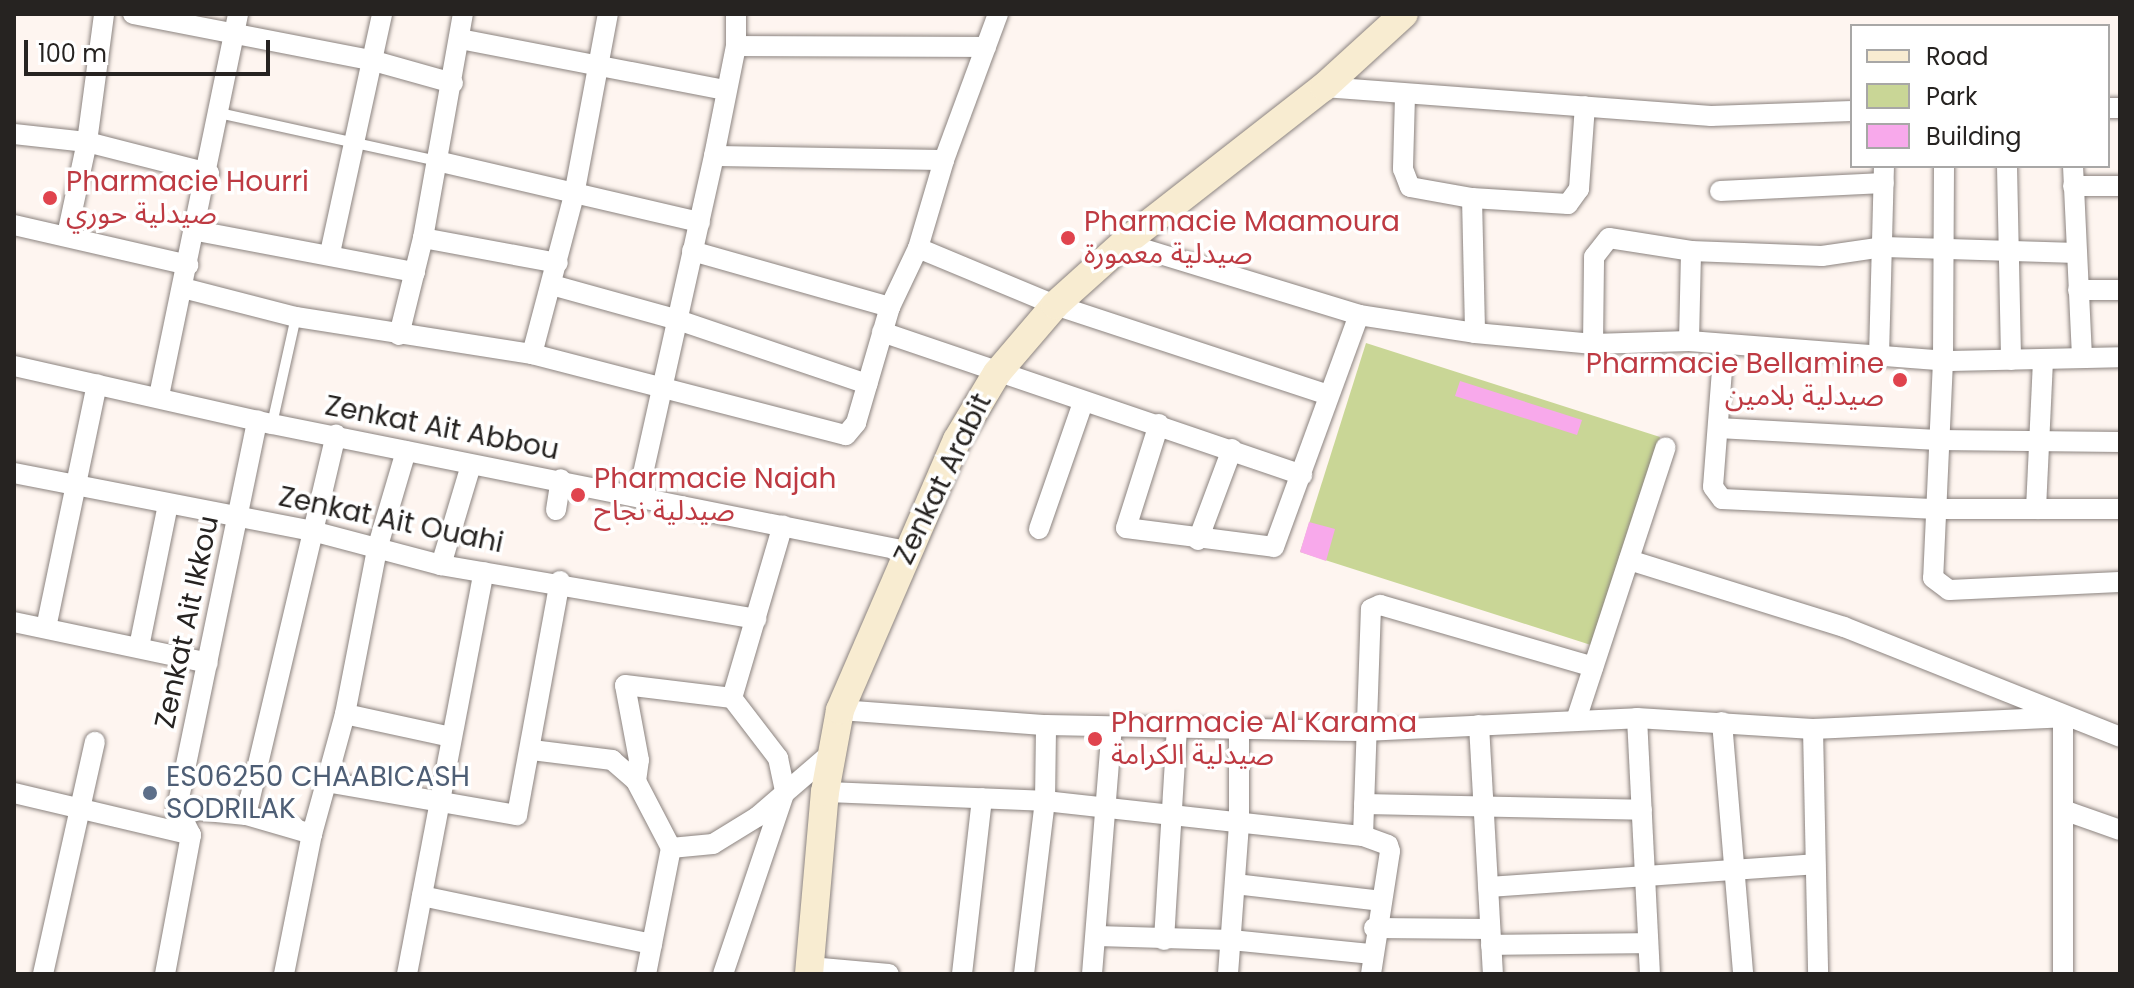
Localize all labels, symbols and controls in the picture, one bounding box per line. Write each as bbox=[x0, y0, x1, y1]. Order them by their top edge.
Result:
scale bar bbox=[28, 24, 274, 74]
legend bbox=[1850, 24, 2110, 168]
text: 100 m bbox=[38, 37, 107, 70]
text: Road bbox=[1926, 40, 1988, 73]
text: Park bbox=[1926, 80, 1977, 113]
text: Building bbox=[1926, 120, 2022, 153]
place label: Pharmacie Hourri صيدلية حوري bbox=[66, 165, 309, 231]
marker: Pharmacie Hourri صيدلية حوري bbox=[41, 189, 59, 207]
place label: Pharmacie Maamoura صيدلية معمورة bbox=[1084, 205, 1400, 271]
marker: Pharmacie Maamoura صيدلية معمورة bbox=[1059, 229, 1077, 247]
place label: Pharmacie Bellamine صيدلية بلامين bbox=[1586, 347, 1884, 413]
marker: Pharmacie Bellamine صيدلية بلامين bbox=[1891, 371, 1909, 389]
street label: Zenkat Arabit bbox=[887, 388, 999, 570]
street label: Zenkat Ait Abbou bbox=[322, 389, 562, 467]
place label: Pharmacie Najah صيدلية نجاح bbox=[594, 462, 836, 528]
street label: Zenkat Ait Ouahi bbox=[276, 480, 506, 560]
marker: Pharmacie Najah صيدلية نجاح bbox=[569, 486, 587, 504]
street label: Zenkat Ait Ikkou bbox=[148, 513, 226, 731]
place label: Pharmacie Al Karama صيدلية الكرامة bbox=[1111, 706, 1417, 772]
marker: Pharmacie Al Karama صيدلية الكرامة bbox=[1086, 730, 1104, 748]
place label: ES06250 CHAABICASH SODRILAK bbox=[166, 760, 470, 826]
marker: ES06250 CHAABICASH SODRILAK bbox=[141, 784, 159, 802]

